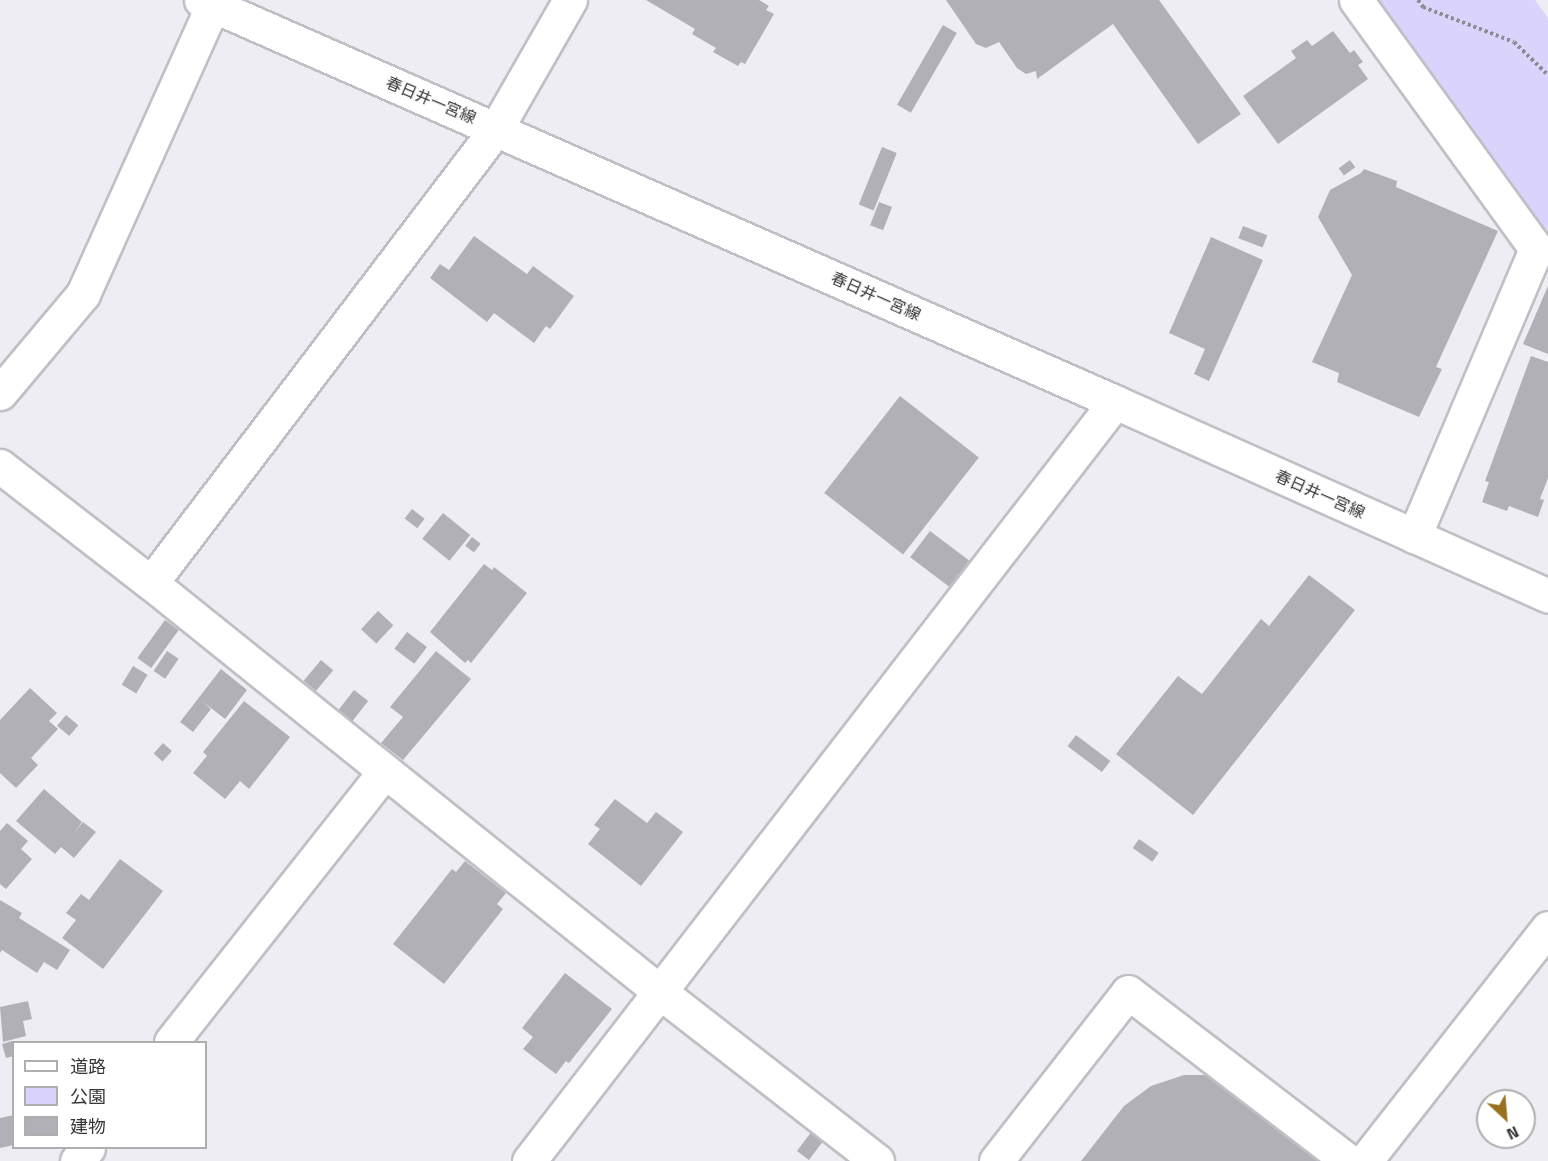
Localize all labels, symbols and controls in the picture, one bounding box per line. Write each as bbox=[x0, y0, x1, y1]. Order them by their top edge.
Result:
street label: 春日井一宮線 bbox=[383, 72, 479, 128]
street label: 春日井一宮線 bbox=[828, 268, 924, 324]
street label: 春日井一宮線 bbox=[1272, 466, 1368, 522]
legend bbox=[12, 1041, 207, 1149]
text: 道路 bbox=[70, 1053, 106, 1080]
text: 公園 bbox=[70, 1083, 106, 1110]
north arrow bbox=[1476, 1089, 1536, 1149]
text: 建物 bbox=[70, 1113, 106, 1140]
text: N bbox=[1503, 1120, 1523, 1147]

